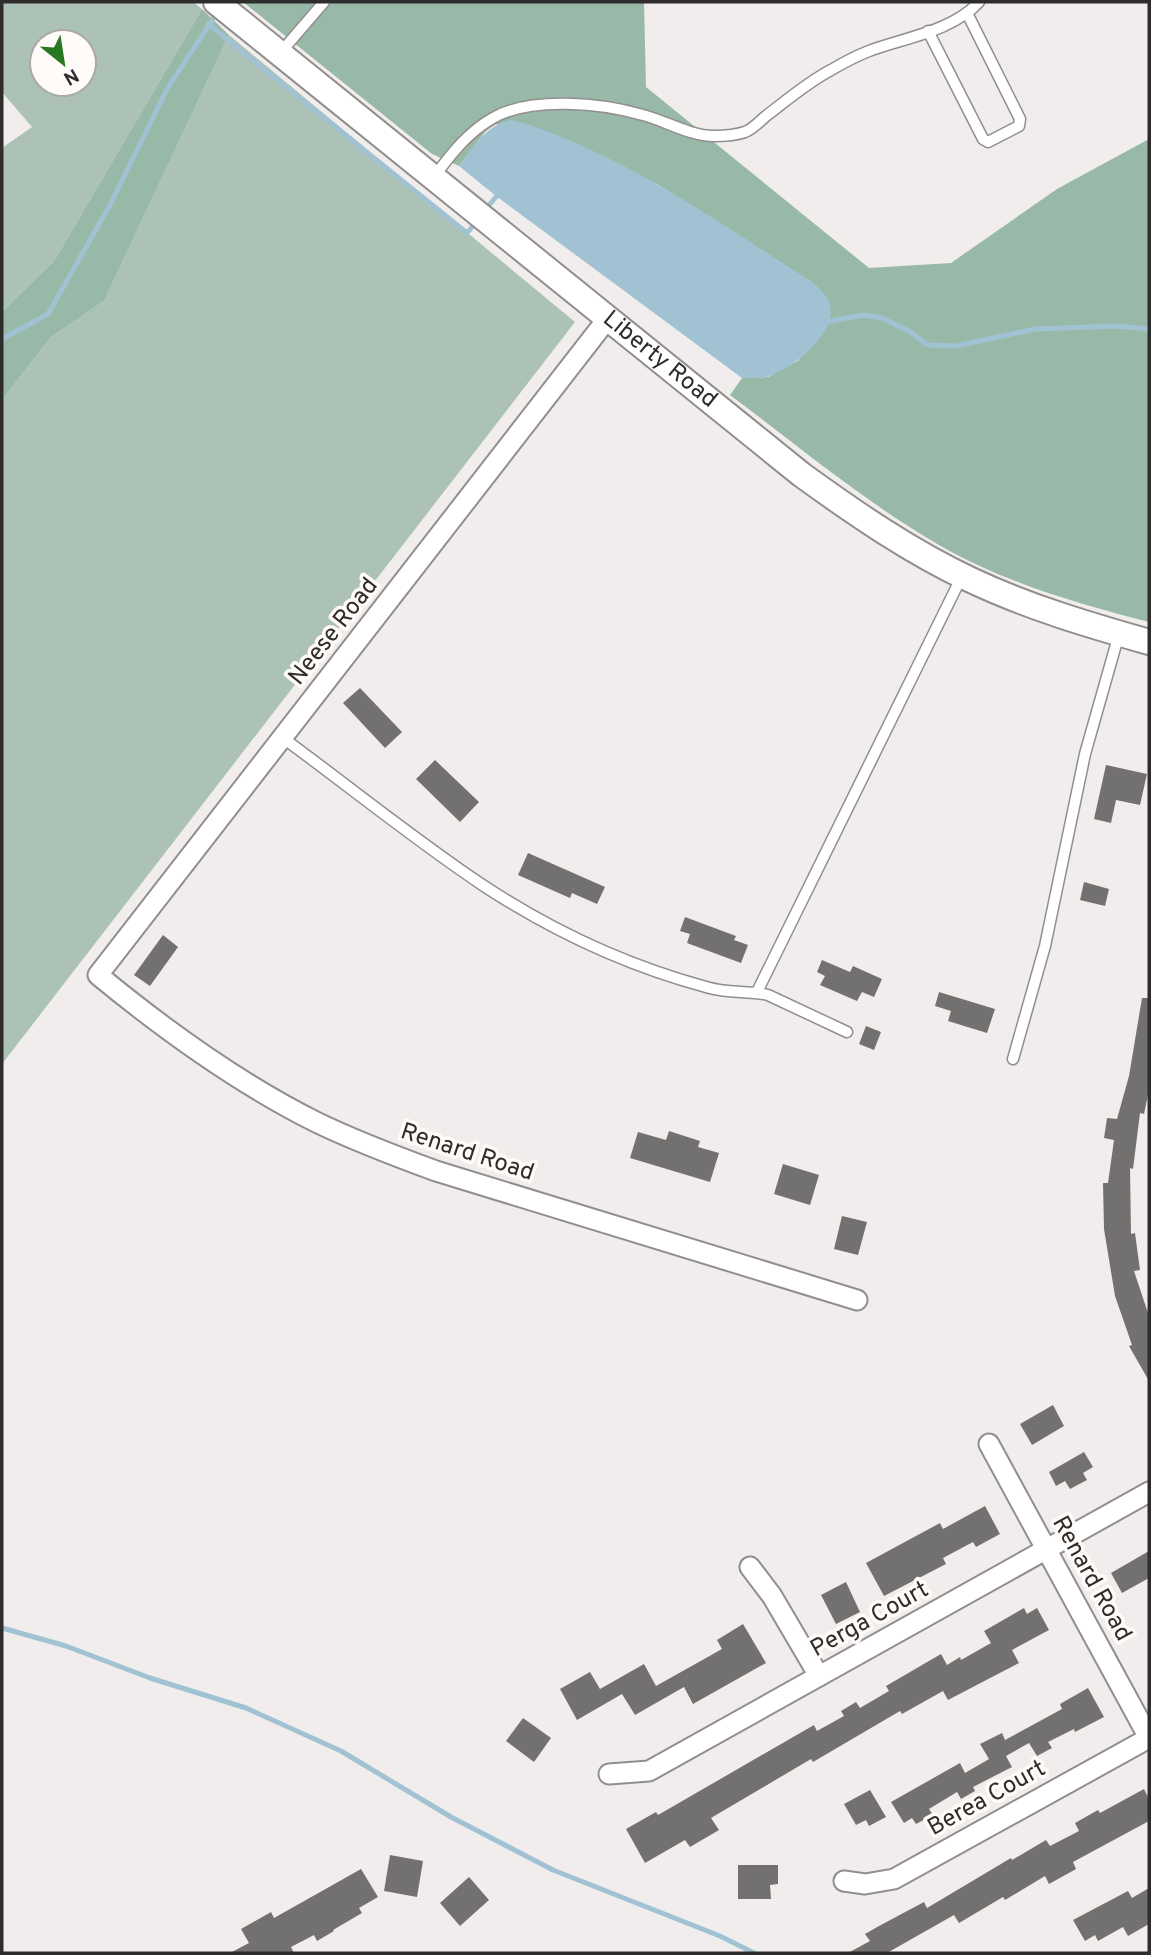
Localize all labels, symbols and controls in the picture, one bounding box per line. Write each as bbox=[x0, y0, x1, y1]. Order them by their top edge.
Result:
north arrow bbox=[28, 28, 98, 98]
text: N bbox=[59, 62, 82, 90]
street label: Liberty Road bbox=[596, 305, 723, 415]
street label: Neese Road bbox=[283, 572, 385, 692]
street label: Renard Road bbox=[396, 1117, 538, 1189]
street label: Renard Road bbox=[1044, 1511, 1138, 1647]
street label: Perga Court bbox=[806, 1575, 934, 1665]
street label: Berea Court bbox=[923, 1754, 1051, 1844]

